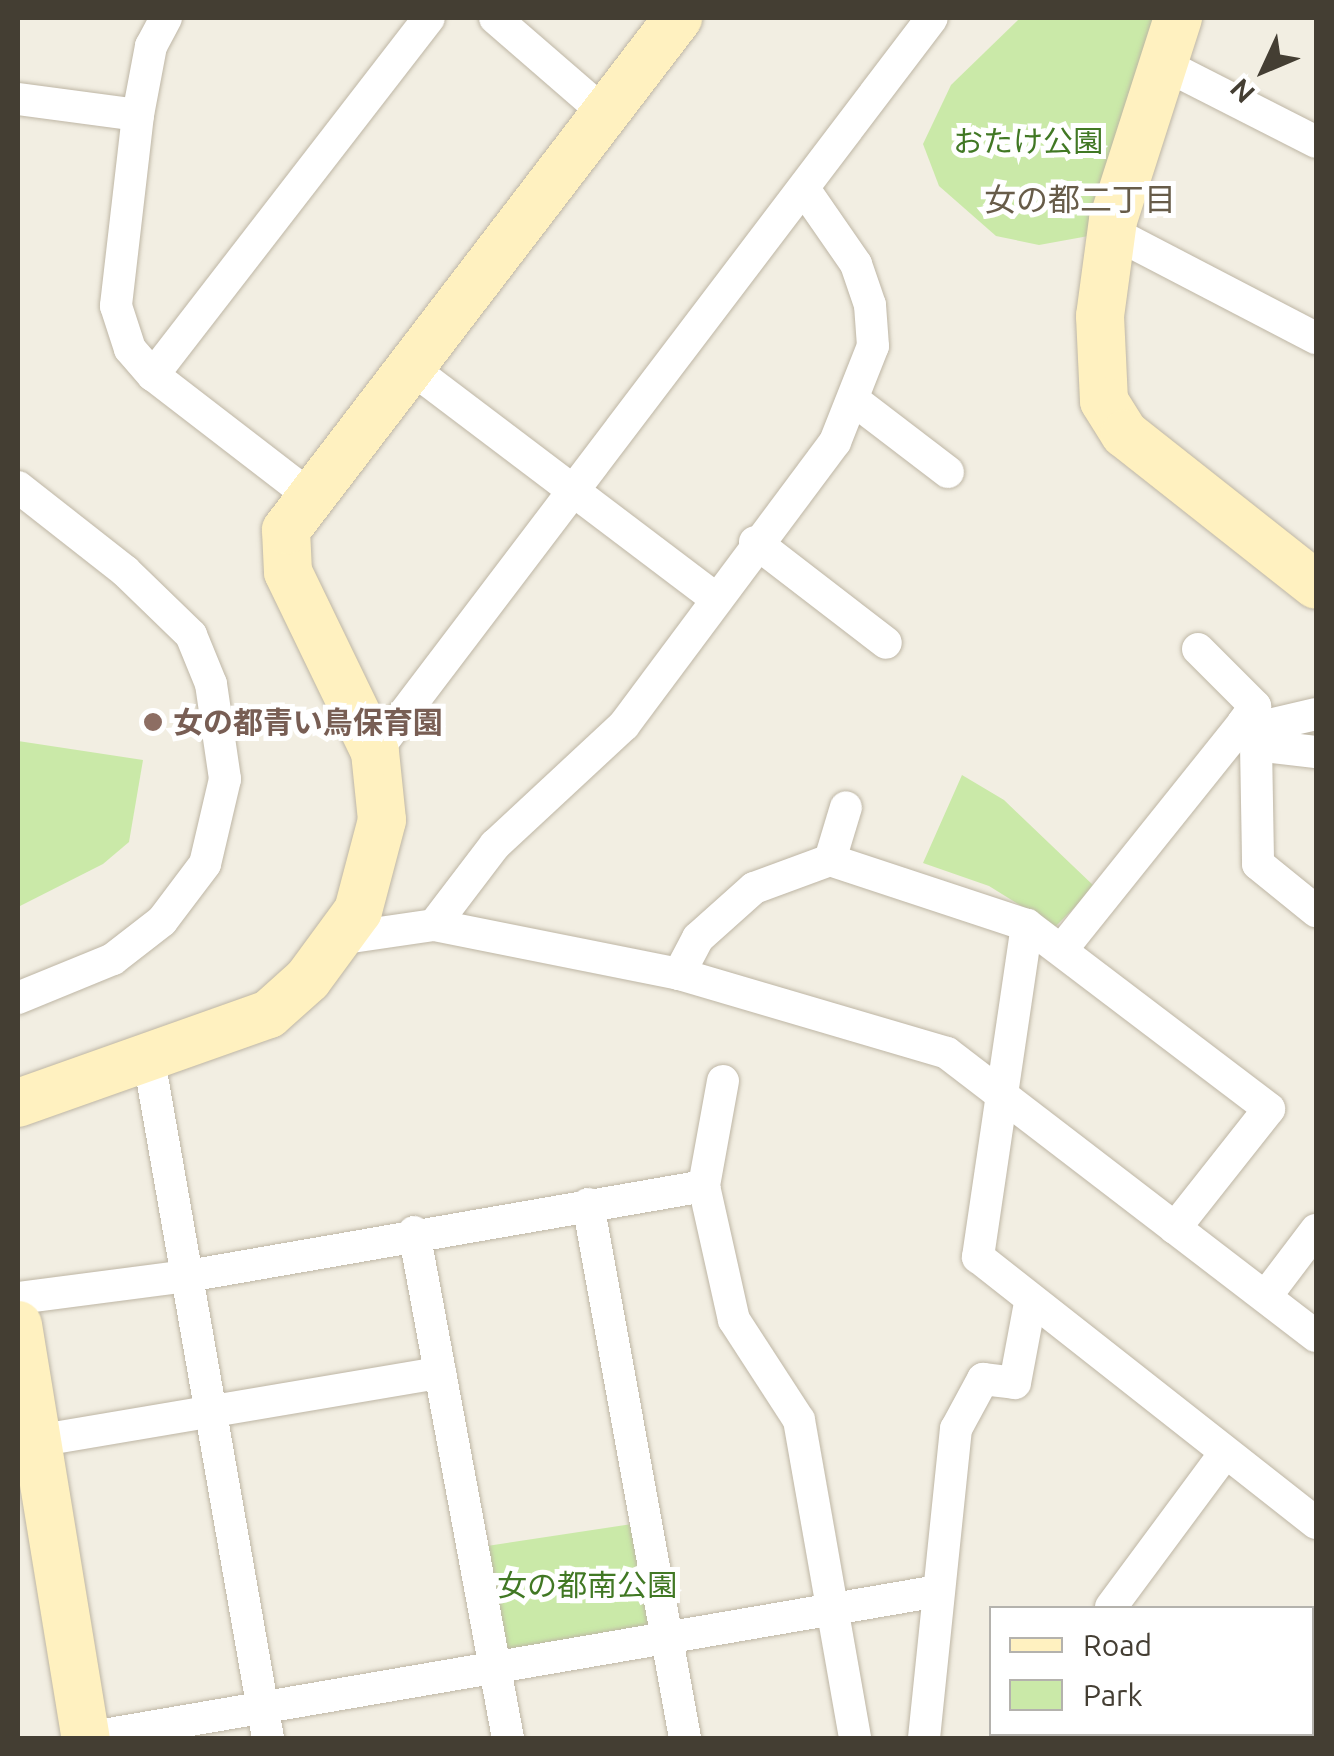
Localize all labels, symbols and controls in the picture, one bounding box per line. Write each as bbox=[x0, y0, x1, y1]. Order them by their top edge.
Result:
north arrow bbox=[1214, 20, 1314, 120]
text: N bbox=[1224, 73, 1260, 109]
park label: おたけ公園 bbox=[953, 123, 1103, 159]
district label: 女の都二丁目 bbox=[984, 180, 1176, 218]
place label: 女の都青い鳥保育園 bbox=[173, 704, 443, 740]
marker: 女の都青い鳥保育園 bbox=[142, 711, 164, 733]
park label: 女の都南公園 bbox=[497, 1567, 677, 1603]
legend bbox=[989, 1606, 1314, 1736]
text: Road bbox=[1083, 1628, 1152, 1662]
text: Park bbox=[1083, 1678, 1143, 1712]

